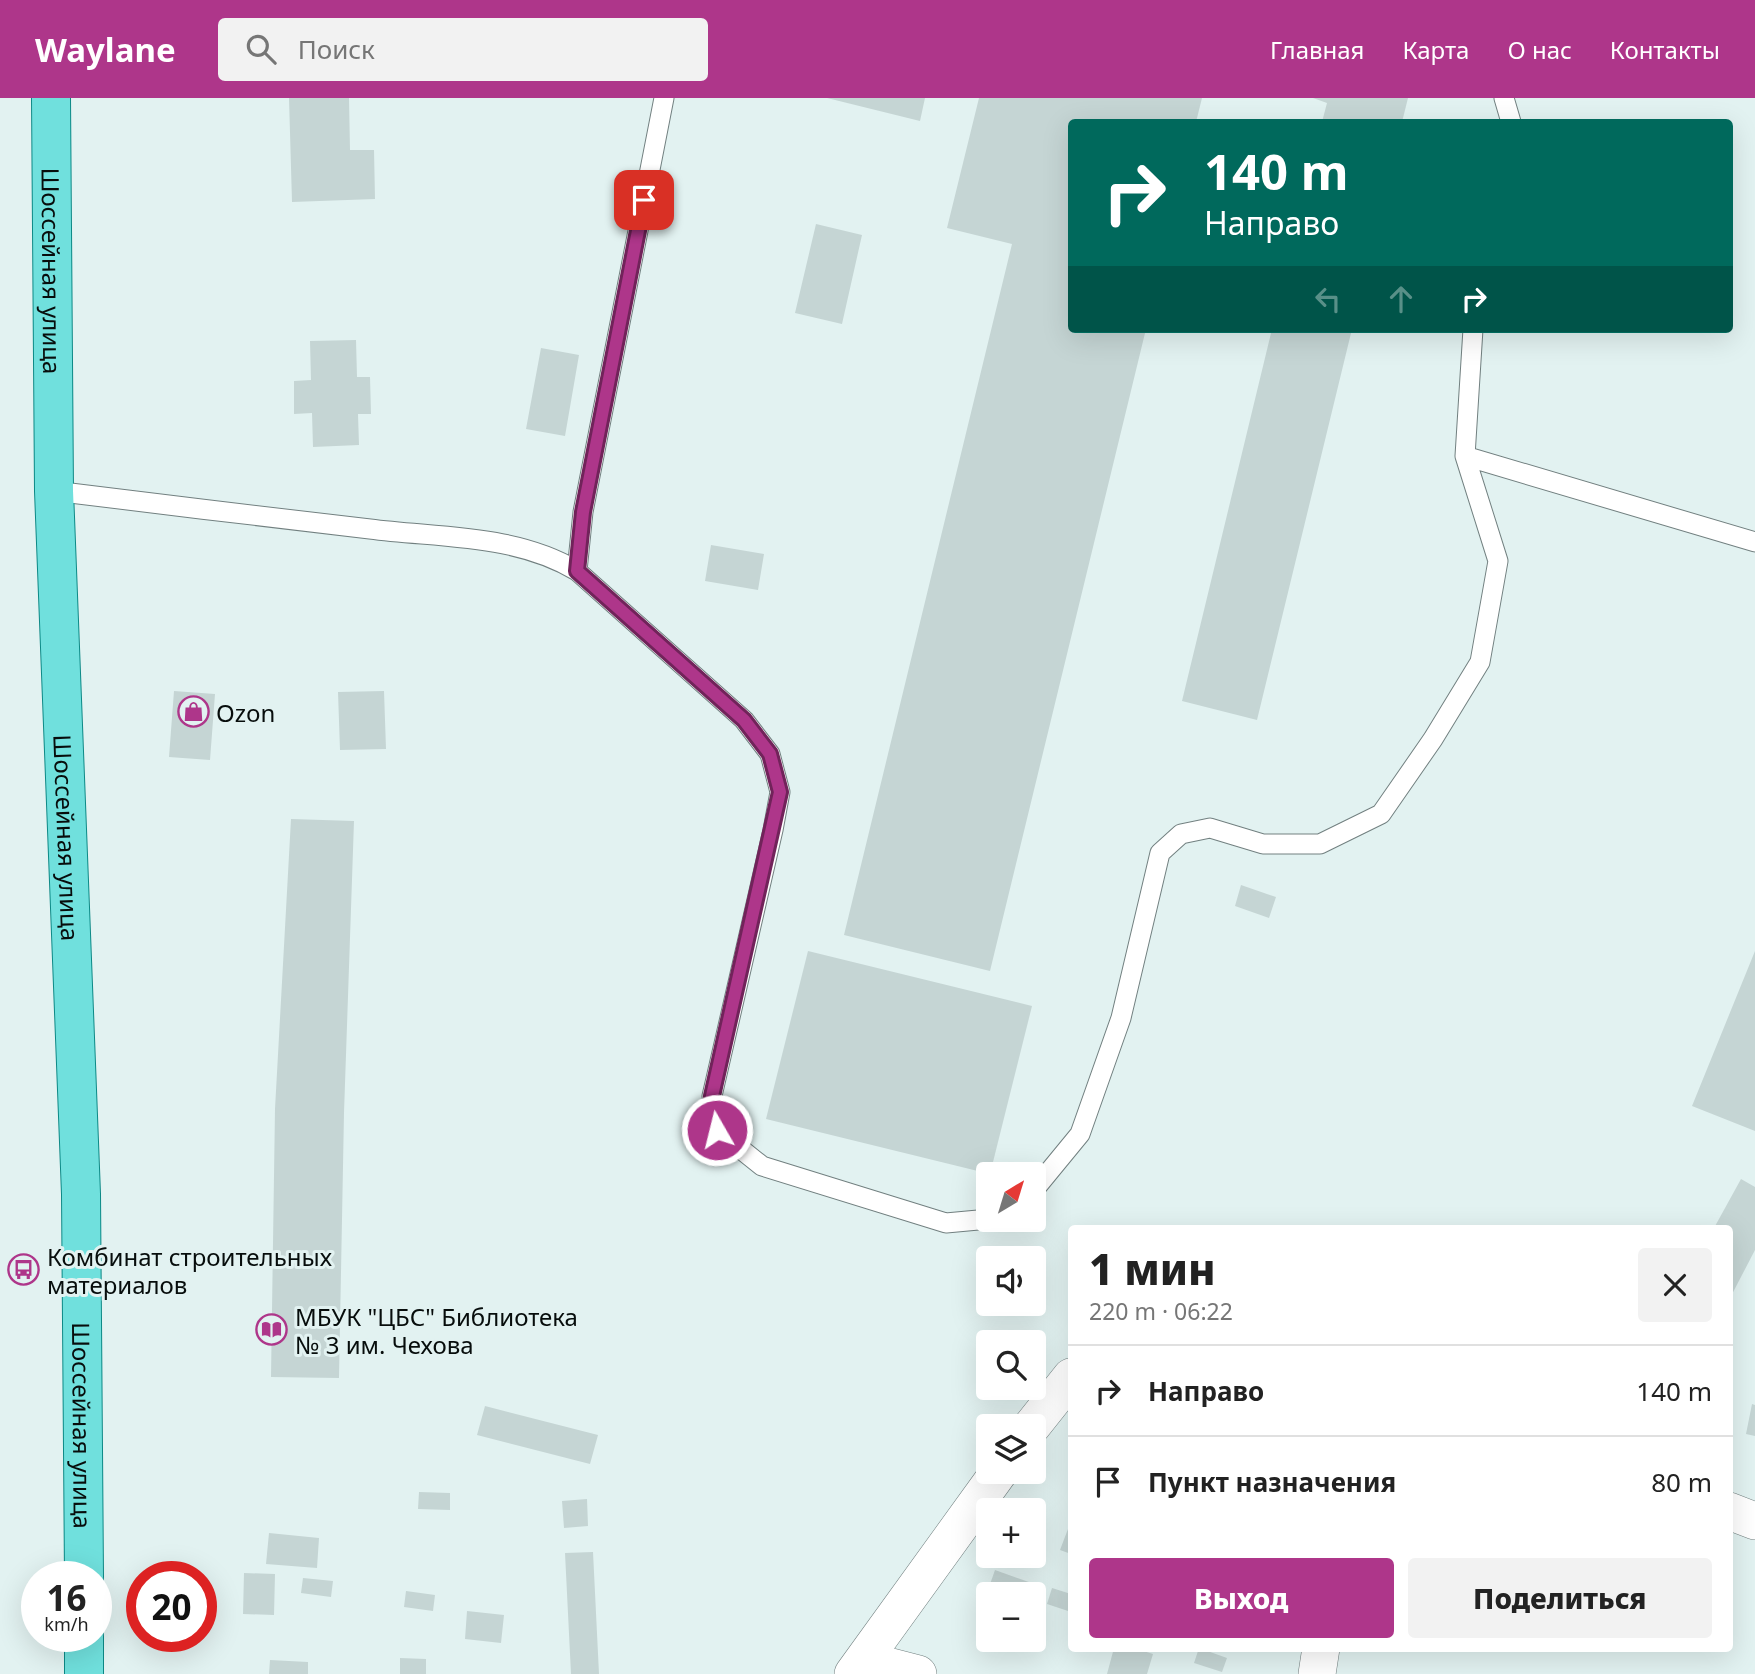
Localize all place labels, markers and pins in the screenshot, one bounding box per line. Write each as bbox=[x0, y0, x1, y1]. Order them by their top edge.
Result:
pin bbox=[614, 170, 674, 230]
shop icon: Ozon bbox=[176, 695, 210, 729]
place label: Ozon bbox=[216, 696, 275, 729]
place label: Комбинат строительных материалов bbox=[47, 1240, 333, 1301]
bus stop icon: Комбинат строительных материалов bbox=[7, 1253, 41, 1287]
place label: МБУК "ЦБС" Библиотека № 3 им. Чехова bbox=[295, 1300, 578, 1361]
library icon: МБУК "ЦБС" Библиотека № 3 им. Чехова bbox=[255, 1313, 289, 1347]

